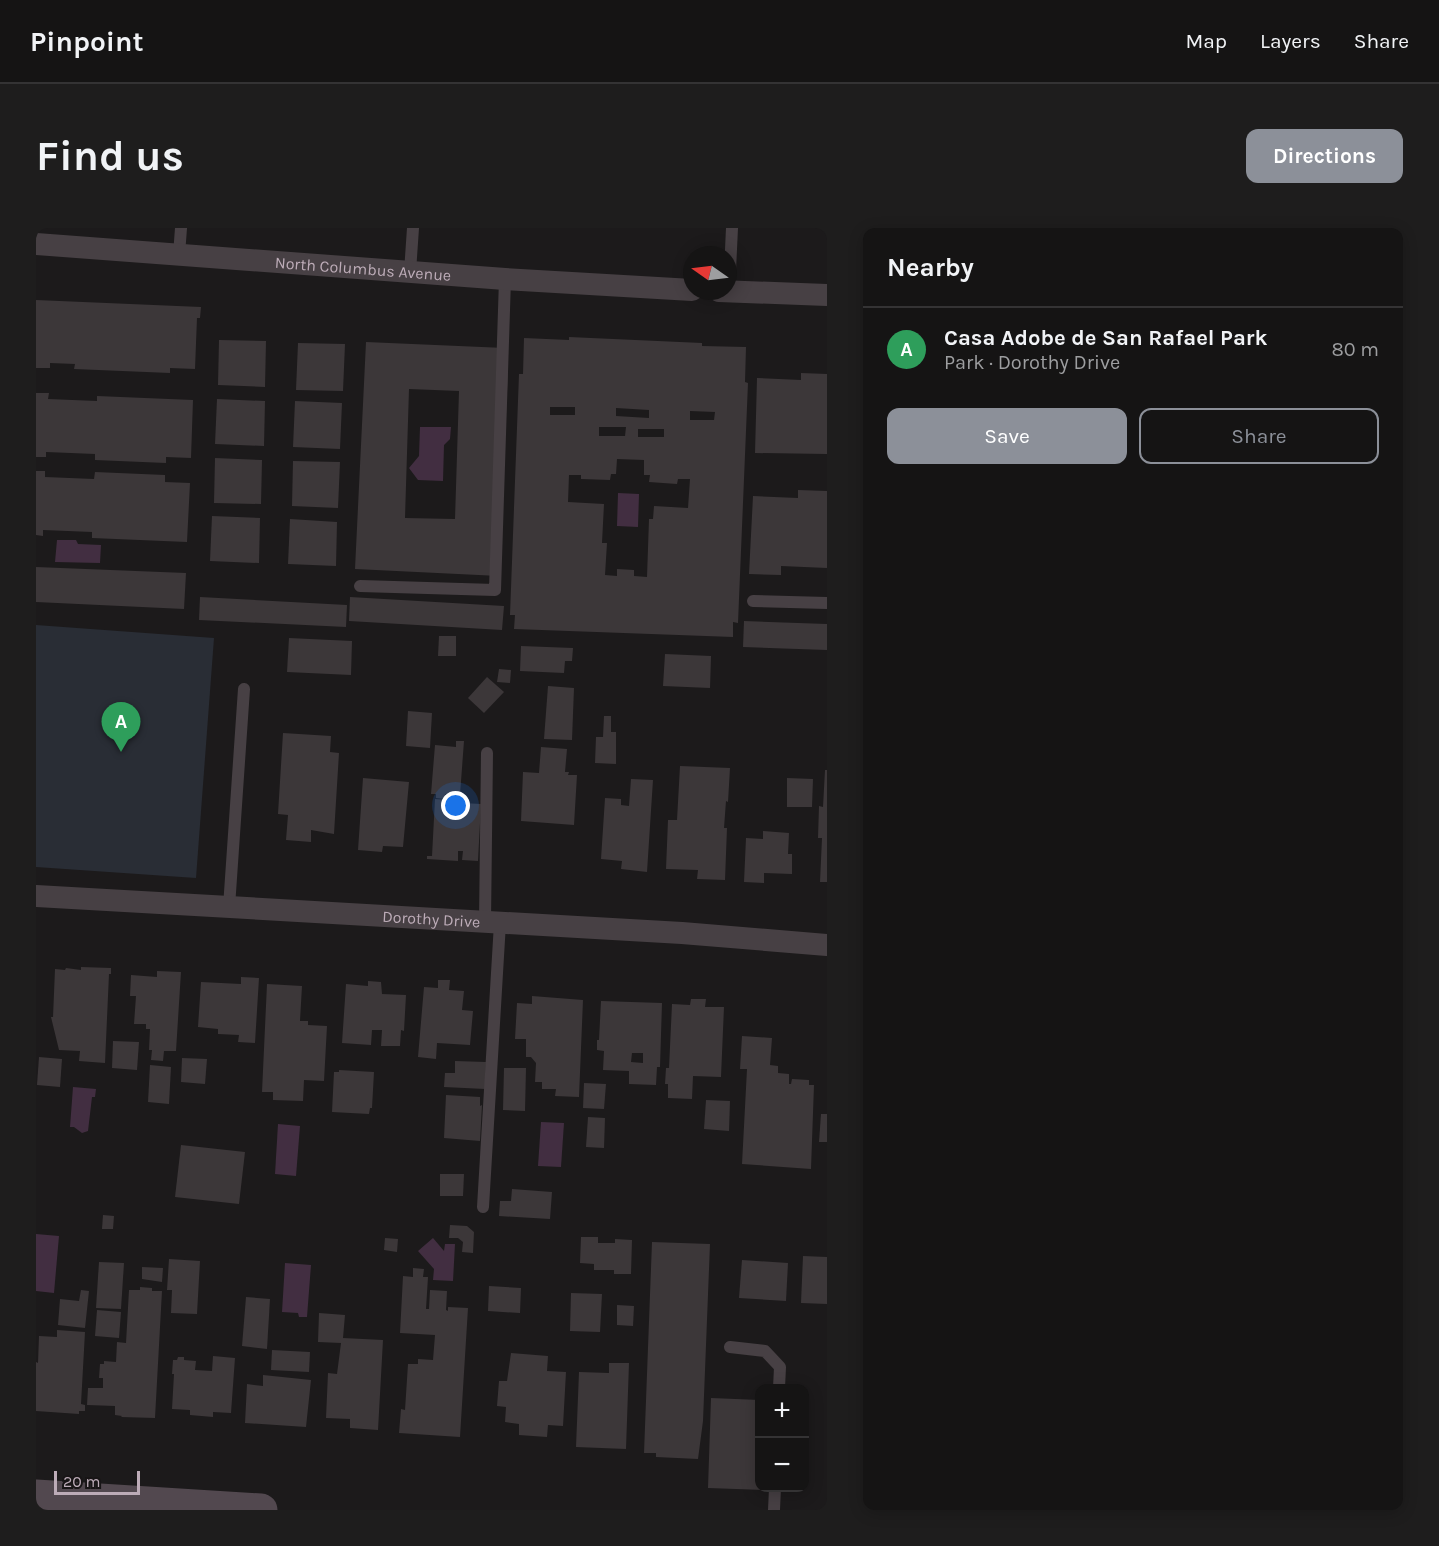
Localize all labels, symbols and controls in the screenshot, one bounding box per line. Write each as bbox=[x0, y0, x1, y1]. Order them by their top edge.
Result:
text: Pinpoint bbox=[30, 25, 143, 58]
text: Map bbox=[1185, 29, 1227, 53]
text: Layers bbox=[1260, 29, 1321, 53]
text: Share bbox=[1354, 29, 1409, 53]
button: Directions bbox=[1246, 129, 1403, 183]
text: Find us bbox=[36, 131, 184, 181]
north arrow bbox=[683, 246, 737, 300]
text: Nearby bbox=[887, 252, 974, 283]
street label: North Columbus Avenue bbox=[274, 253, 452, 285]
text: Casa Adobe de San Rafael Park bbox=[944, 325, 1267, 351]
text: A bbox=[900, 338, 913, 361]
text: 80 m bbox=[1331, 338, 1379, 361]
text: Park · Dorothy Drive bbox=[944, 351, 1120, 374]
button: Save bbox=[887, 408, 1127, 464]
button: Share bbox=[1139, 408, 1379, 464]
pin: A bbox=[102, 702, 140, 752]
your location bbox=[441, 791, 470, 820]
street label: Dorothy Drive bbox=[382, 907, 481, 931]
map controls bbox=[755, 1384, 809, 1492]
button: + bbox=[755, 1384, 809, 1438]
button: − bbox=[755, 1438, 809, 1492]
scale bar bbox=[54, 1468, 140, 1496]
text: 20 m bbox=[63, 1472, 101, 1491]

